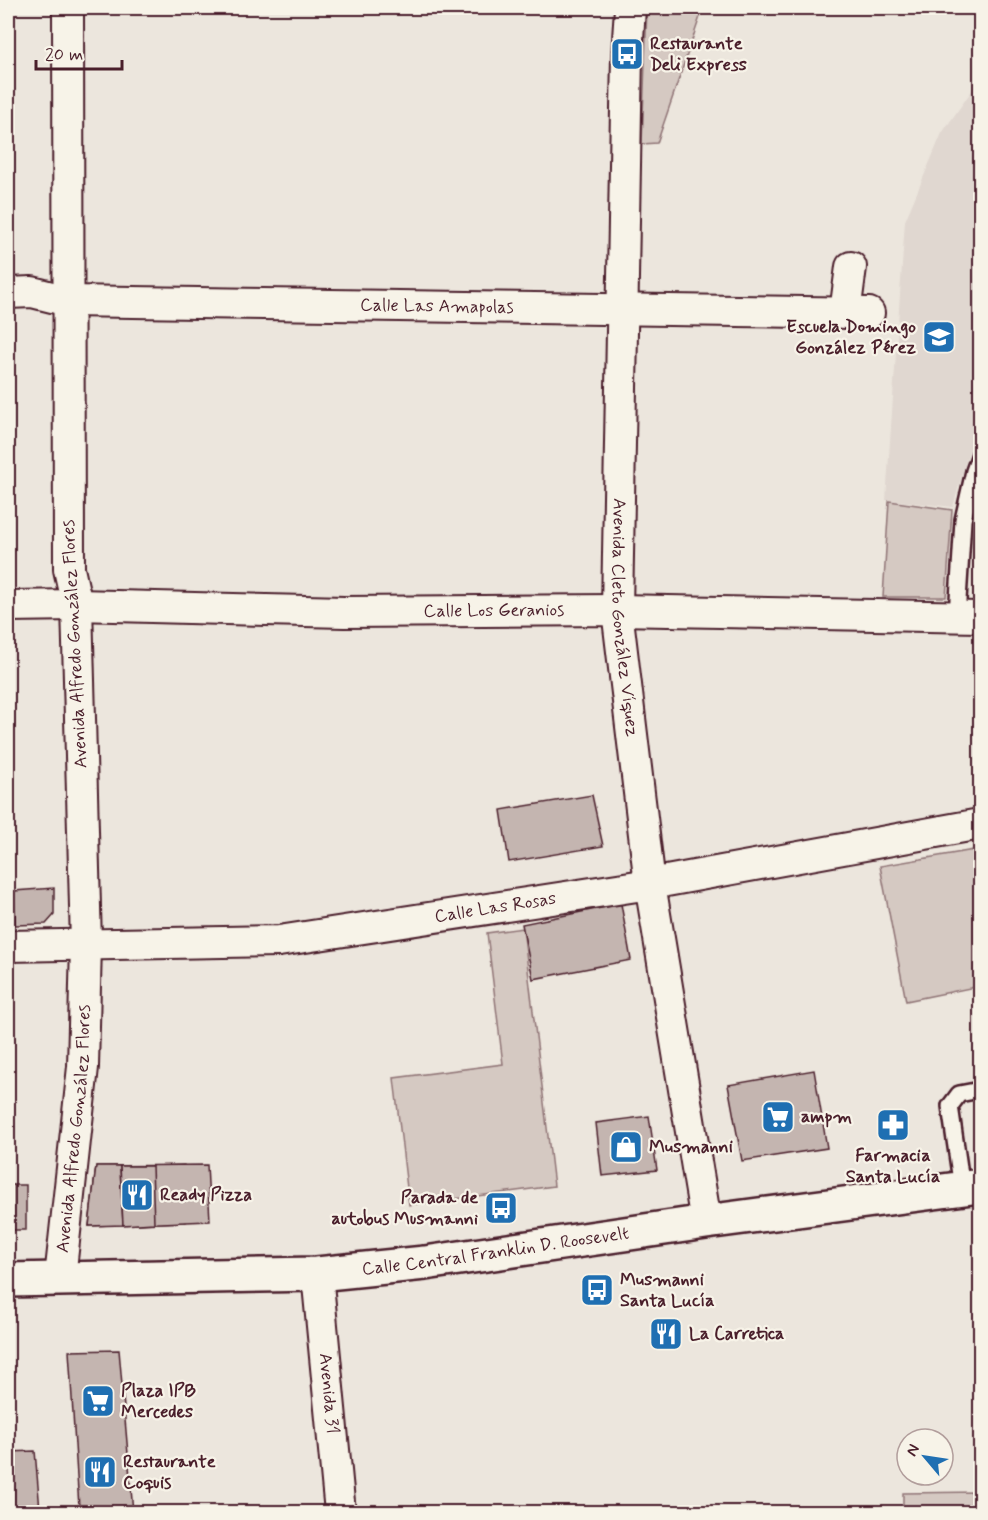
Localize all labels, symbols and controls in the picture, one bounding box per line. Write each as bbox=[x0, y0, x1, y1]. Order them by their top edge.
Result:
place label: Restaurante Deli Express bbox=[650, 32, 747, 77]
scale bar bbox=[36, 33, 122, 71]
bus stop icon: Restaurante Deli Express bbox=[609, 36, 645, 72]
text: 20 m bbox=[45, 43, 83, 67]
street label: Calle Las Amapolas bbox=[360, 293, 514, 320]
place label: Escuela Domingo González Pérez bbox=[786, 315, 916, 360]
school or university icon: Escuela Domingo González Pérez bbox=[921, 319, 957, 355]
street label: Avenida Cleto González Víquez bbox=[605, 498, 644, 738]
street label: Avenida Alfredo González Flores bbox=[56, 519, 94, 769]
street label: Calle Los Geranios bbox=[423, 598, 564, 623]
street label: Calle Las Rosas bbox=[433, 887, 558, 929]
street label: Avenida Alfredo González Flores bbox=[51, 1004, 97, 1254]
supermarket icon: ampm bbox=[760, 1099, 796, 1135]
place label: ampm bbox=[801, 1105, 852, 1129]
pharmacy icon: Farmacia Santa Lucía bbox=[875, 1107, 911, 1143]
shop icon: Musmanni bbox=[608, 1129, 644, 1165]
place label: Musmanni bbox=[649, 1135, 733, 1159]
place label: Farmacia Santa Lucía bbox=[846, 1144, 940, 1189]
restaurant icon: Ready Pizza bbox=[119, 1177, 155, 1213]
place label: Ready Pizza bbox=[160, 1183, 252, 1207]
place label: Parada de autobus Musmanni bbox=[331, 1186, 478, 1231]
bus stop icon: Parada de autobus Musmanni bbox=[483, 1190, 519, 1226]
street label: Calle Central Franklin D. Roosevelt bbox=[361, 1221, 631, 1281]
place label: Musmanni Santa Lucía bbox=[620, 1268, 714, 1313]
bus stop icon: Musmanni Santa Lucía bbox=[579, 1272, 615, 1308]
restaurant icon: La Carretica bbox=[648, 1316, 684, 1352]
place label: La Carretica bbox=[689, 1322, 784, 1346]
street label: Avenida 31 bbox=[313, 1352, 344, 1435]
place label: Plaza IPB Mercedes bbox=[121, 1379, 196, 1424]
supermarket icon: Plaza IPB Mercedes bbox=[80, 1383, 116, 1419]
north arrow bbox=[895, 1427, 955, 1487]
text: N bbox=[901, 1441, 925, 1460]
place label: Restaurante Coquis bbox=[123, 1450, 216, 1495]
restaurant icon: Restaurante Coquis bbox=[82, 1454, 118, 1490]

